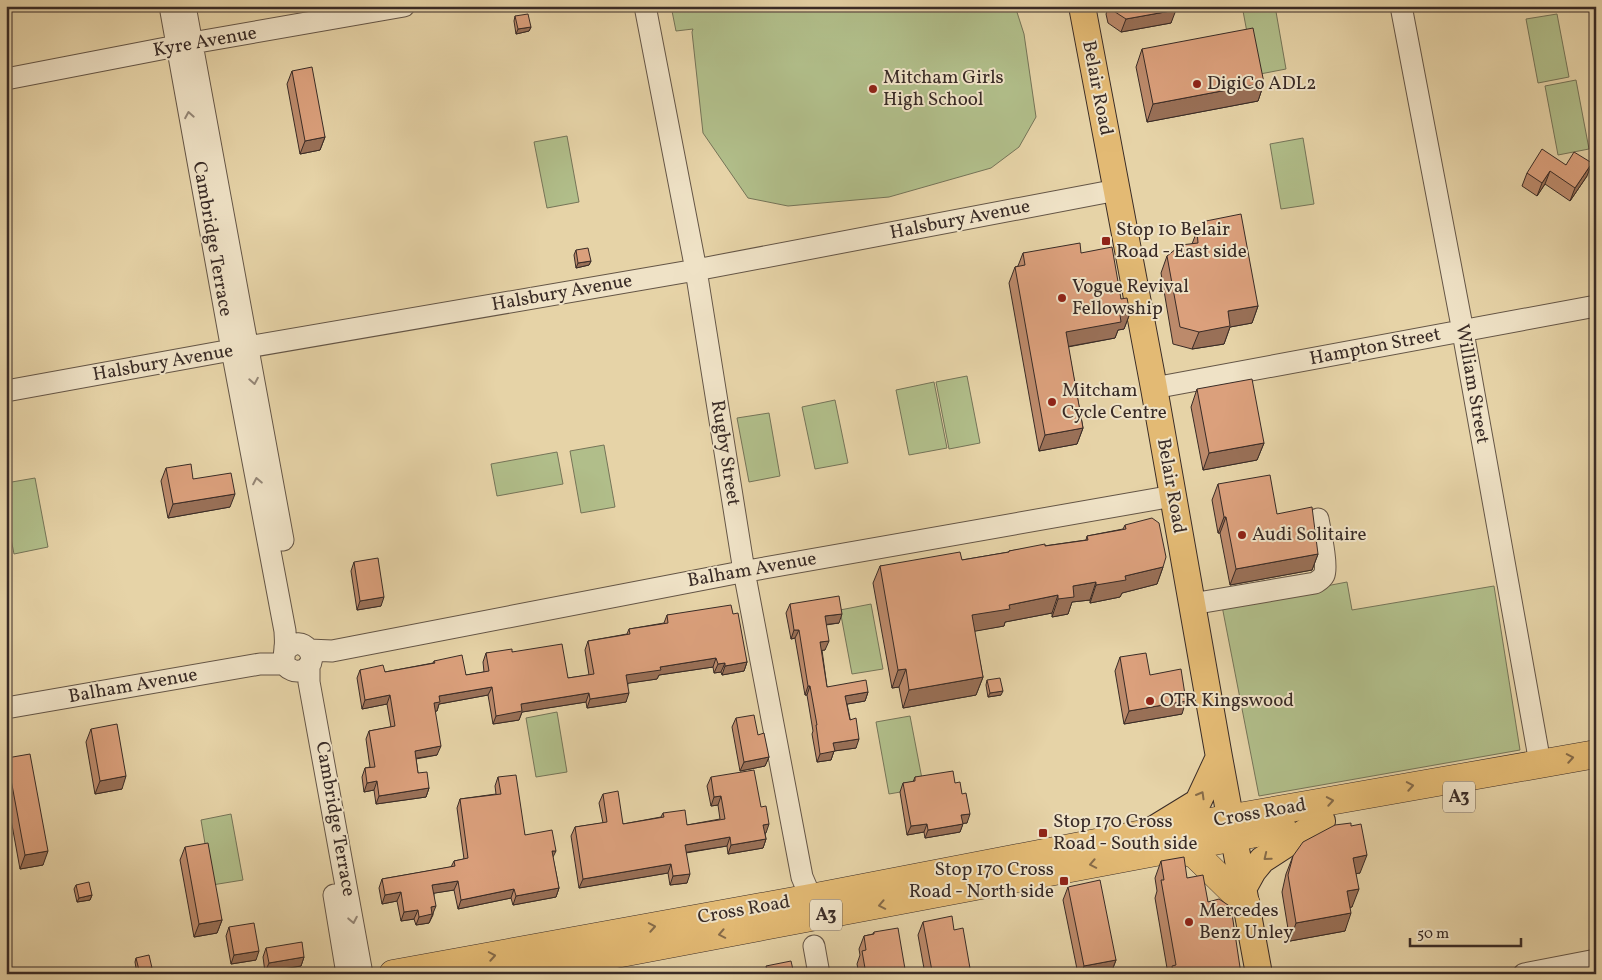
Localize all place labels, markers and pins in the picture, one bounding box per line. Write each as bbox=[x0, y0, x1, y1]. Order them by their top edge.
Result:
place label: Mitcham Girls High School bbox=[883, 65, 1004, 113]
place label: DigiCo ADL2 bbox=[1207, 71, 1316, 97]
marker: DigiCo ADL2 bbox=[1191, 78, 1203, 90]
marker: Mitcham Girls High School bbox=[867, 83, 879, 95]
place label: Stop 10 Belair Road - East side bbox=[1116, 217, 1247, 265]
marker: Stop 10 Belair Road - East side bbox=[1100, 235, 1112, 247]
place label: Vogue Revival Fellowship bbox=[1072, 274, 1189, 322]
marker: Vogue Revival Fellowship bbox=[1056, 292, 1068, 304]
place label: Mitcham Cycle Centre bbox=[1062, 378, 1167, 426]
marker: Mitcham Cycle Centre bbox=[1046, 396, 1058, 408]
place label: Audi Solitaire bbox=[1252, 522, 1367, 548]
marker: Audi Solitaire bbox=[1236, 529, 1248, 541]
place label: OTR Kingswood bbox=[1160, 688, 1294, 714]
marker: OTR Kingswood bbox=[1144, 695, 1156, 707]
place label: Stop 170 Cross Road - South side bbox=[1053, 809, 1197, 857]
marker: Stop 170 Cross Road - South side bbox=[1037, 827, 1049, 839]
place label: Stop 170 Cross Road - North side bbox=[909, 857, 1054, 905]
marker: Stop 170 Cross Road - North side bbox=[1058, 875, 1070, 887]
place label: Mercedes Benz Unley bbox=[1199, 898, 1293, 946]
marker: Mercedes Benz Unley bbox=[1183, 916, 1195, 928]

